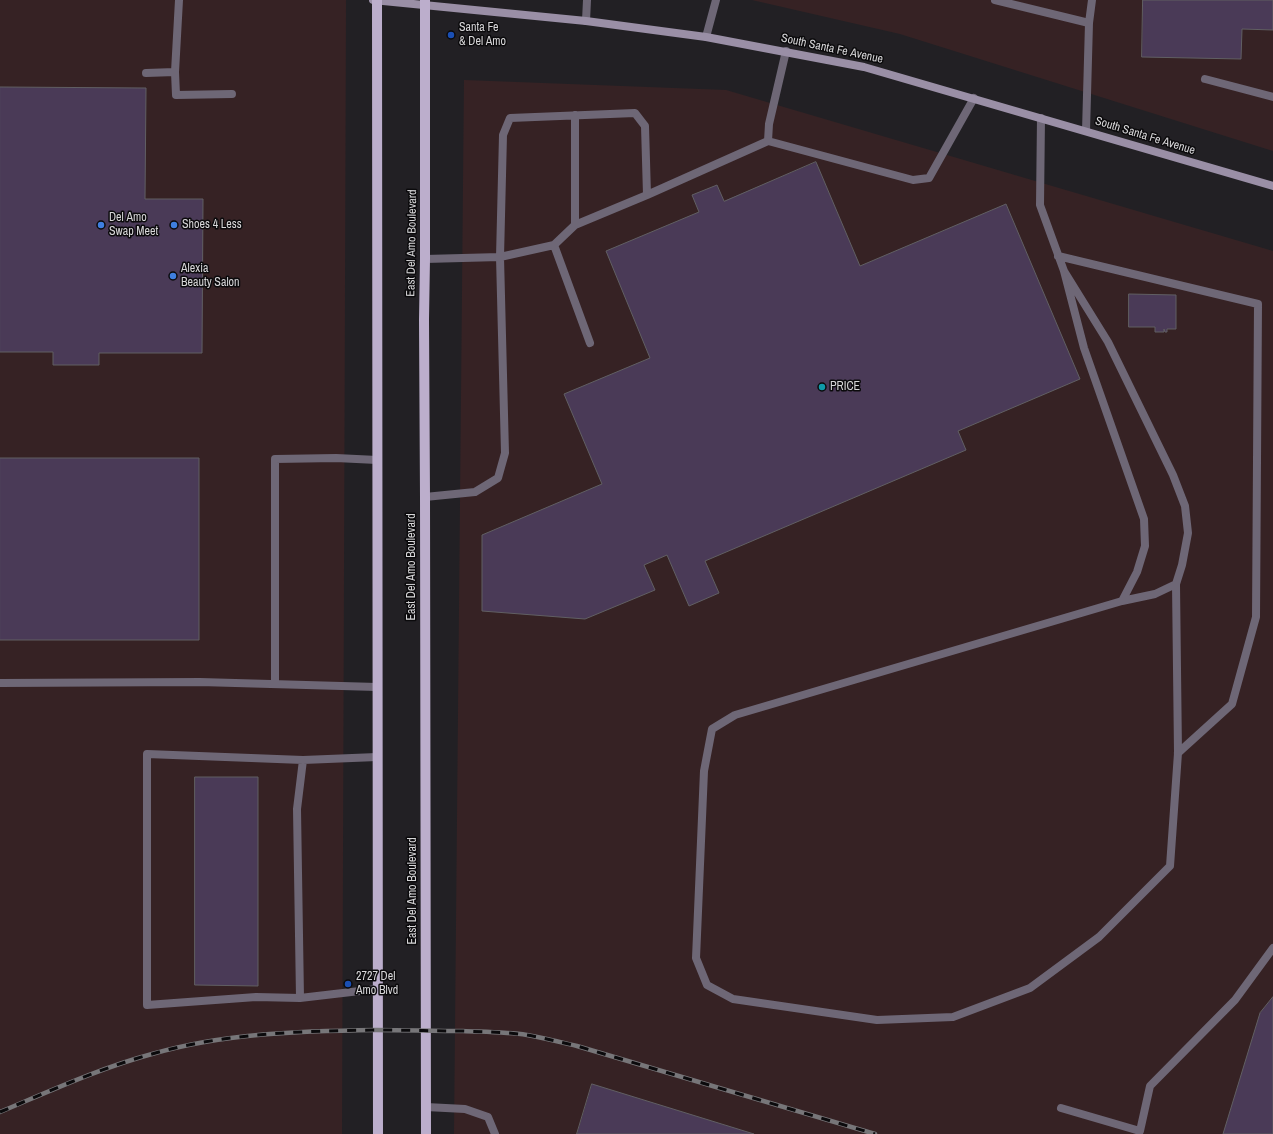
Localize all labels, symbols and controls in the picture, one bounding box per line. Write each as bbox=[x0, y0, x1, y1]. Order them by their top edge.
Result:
place label: Santa Fe & Del Amo bbox=[459, 21, 506, 49]
marker: Santa Fe & Del Amo bbox=[446, 30, 456, 40]
street label: South Santa Fe Avenue bbox=[780, 31, 884, 67]
street label: South Santa Fe Avenue bbox=[1093, 114, 1197, 158]
street label: East Del Amo Boulevard bbox=[404, 189, 420, 297]
place label: Del Amo Swap Meet bbox=[109, 211, 158, 239]
place label: Shoes 4 Less bbox=[182, 218, 242, 232]
marker: Del Amo Swap Meet bbox=[96, 220, 106, 230]
marker: Shoes 4 Less bbox=[169, 220, 179, 230]
place label: Alexia Beauty Salon bbox=[181, 262, 240, 290]
marker: Alexia Beauty Salon bbox=[168, 271, 178, 281]
place label: PRICE bbox=[830, 380, 860, 394]
marker: PRICE bbox=[817, 382, 827, 392]
street label: East Del Amo Boulevard bbox=[405, 513, 419, 621]
street label: East Del Amo Boulevard bbox=[406, 837, 420, 945]
place label: 2727 Del Amo Blvd bbox=[356, 970, 398, 998]
marker: 2727 Del Amo Blvd bbox=[343, 979, 353, 989]

